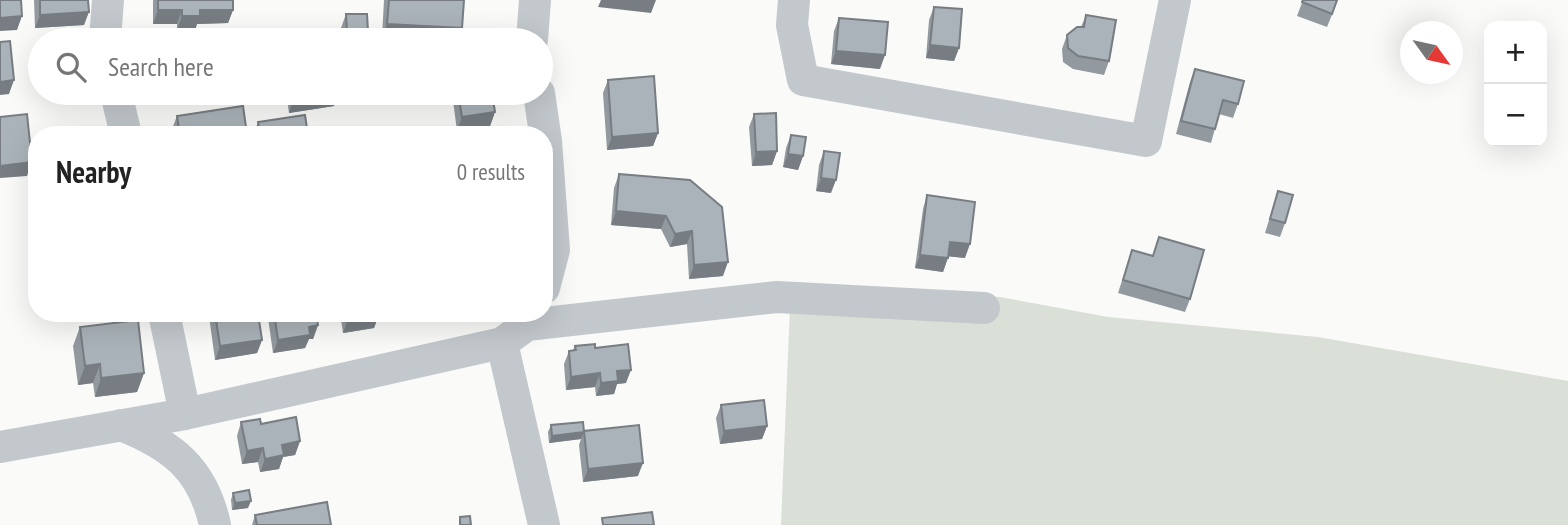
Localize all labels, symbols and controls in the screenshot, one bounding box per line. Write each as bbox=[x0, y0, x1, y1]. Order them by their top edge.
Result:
north arrow bbox=[1400, 21, 1463, 84]
map controls bbox=[1484, 21, 1547, 147]
button: + bbox=[1484, 21, 1547, 84]
search box bbox=[28, 28, 553, 105]
icon: search bbox=[52, 48, 90, 86]
text: Search here bbox=[108, 50, 214, 83]
button: − bbox=[1484, 84, 1547, 147]
text: Nearby bbox=[56, 152, 131, 191]
text: 0 results bbox=[457, 157, 525, 186]

